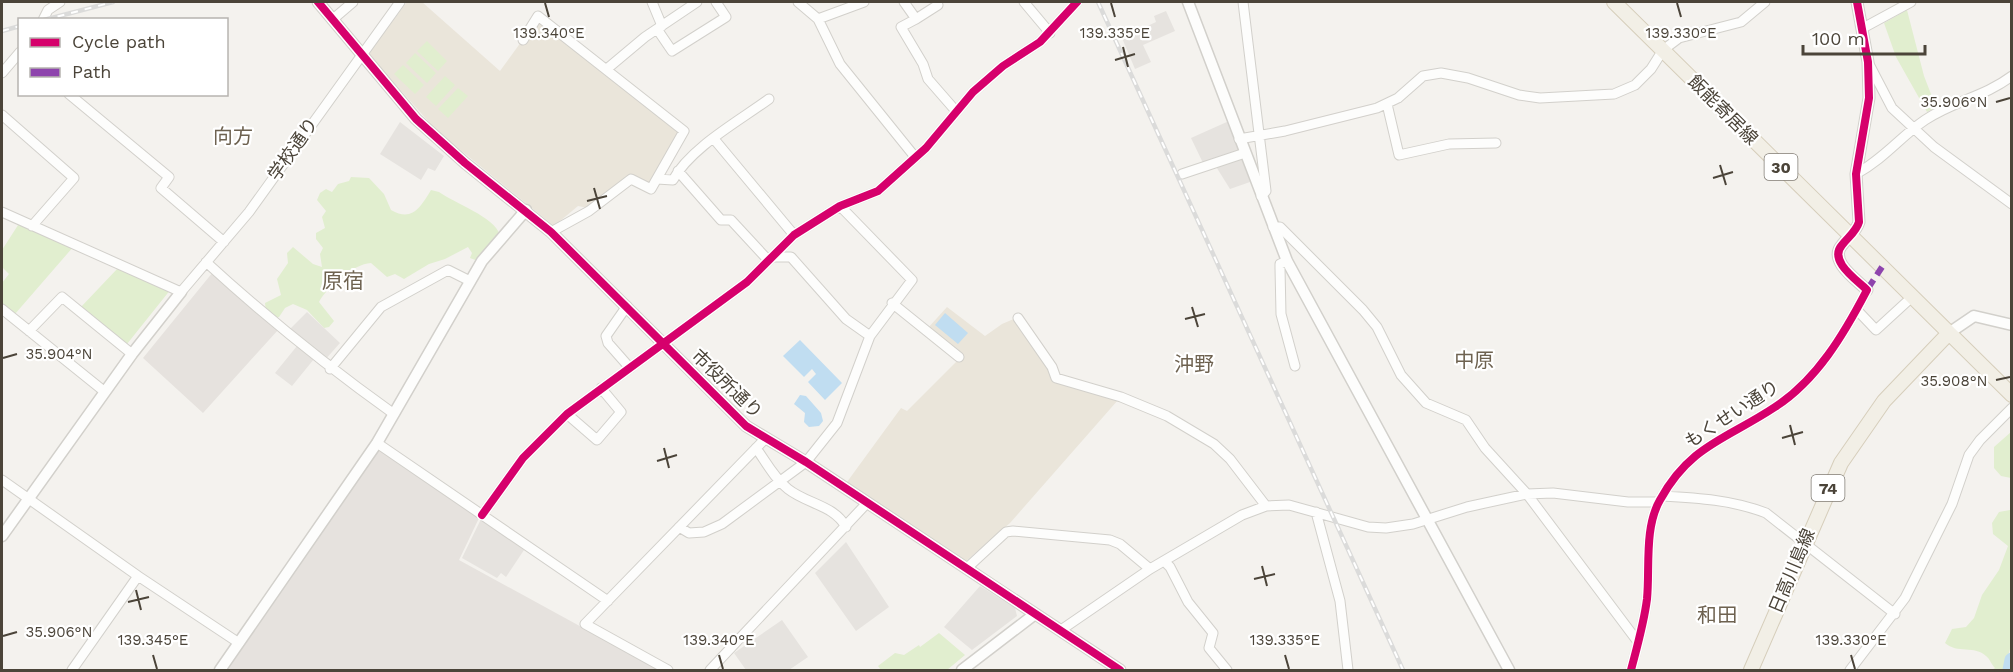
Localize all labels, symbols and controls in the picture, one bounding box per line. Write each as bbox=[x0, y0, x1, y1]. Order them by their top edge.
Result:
legend bbox=[18, 18, 228, 96]
scale bar bbox=[1803, 18, 1924, 56]
text: 139.340°E bbox=[513, 24, 585, 42]
text: 139.335°E bbox=[1080, 24, 1150, 42]
text: 139.330°E bbox=[1646, 24, 1716, 42]
text: 100 m bbox=[1812, 28, 1865, 49]
text: Cycle path bbox=[72, 31, 166, 52]
text: Path bbox=[72, 61, 112, 82]
street label: 飯能寄居線 bbox=[1684, 70, 1763, 149]
text: 35.906°N bbox=[1920, 93, 1988, 111]
street label: 学校通り bbox=[263, 113, 322, 184]
district label: 向方 bbox=[213, 124, 253, 148]
road number: 30 bbox=[1764, 154, 1798, 180]
district label: 原宿 bbox=[322, 268, 364, 293]
text: 35.904°N bbox=[25, 345, 93, 363]
street label: 市役所通り bbox=[688, 345, 767, 422]
district label: 中原 bbox=[1454, 348, 1494, 372]
district label: 沖野 bbox=[1174, 352, 1214, 376]
text: 35.908°N bbox=[1920, 372, 1988, 390]
street label: もくせい通り bbox=[1681, 375, 1783, 452]
road number: 74 bbox=[1812, 475, 1844, 501]
street label: 日高川島線 bbox=[1764, 525, 1819, 616]
district label: 和田 bbox=[1697, 603, 1737, 627]
text: 35.906°N bbox=[25, 623, 93, 641]
text: 139.345°E bbox=[118, 631, 188, 649]
text: 139.340°E bbox=[683, 631, 755, 649]
text: 139.335°E bbox=[1250, 631, 1320, 649]
text: 139.330°E bbox=[1816, 631, 1886, 649]

